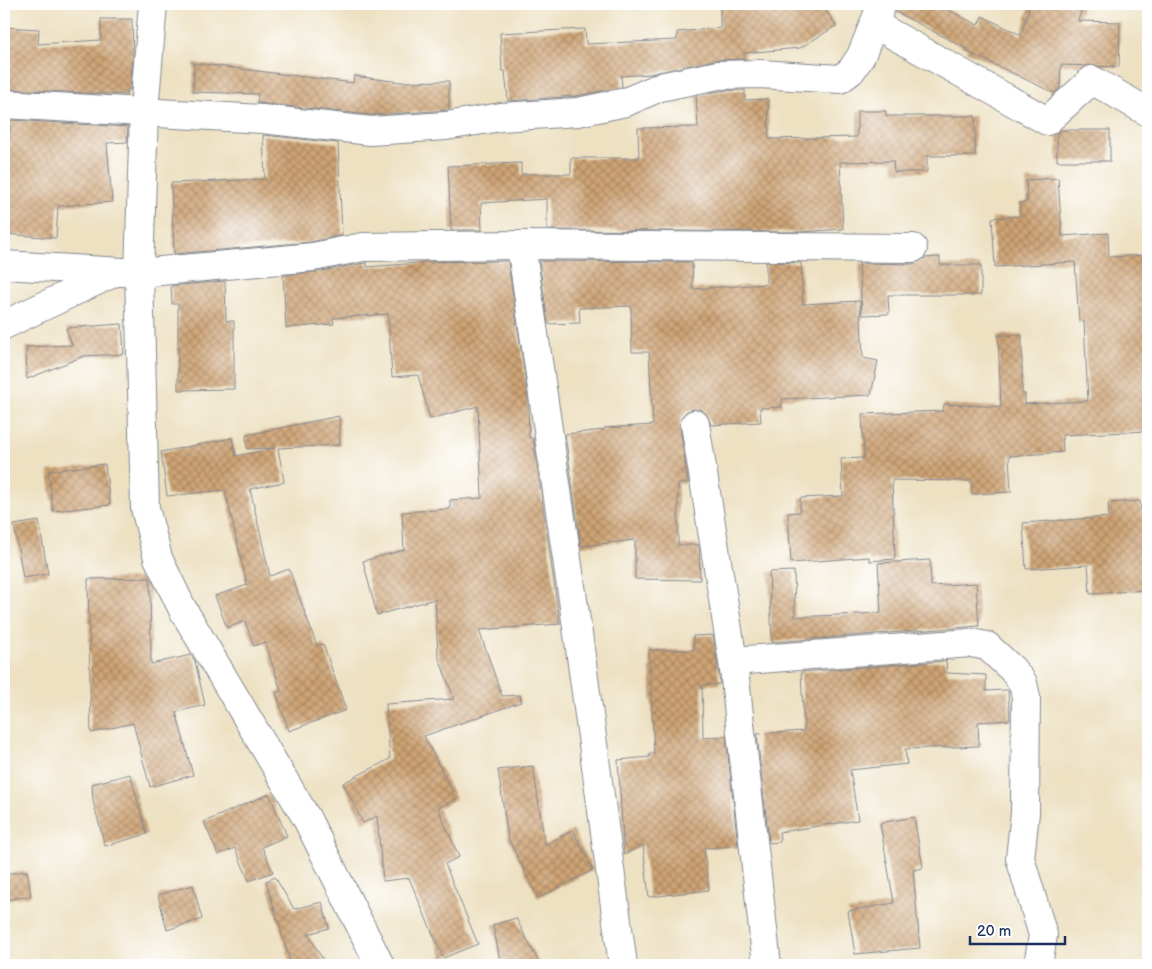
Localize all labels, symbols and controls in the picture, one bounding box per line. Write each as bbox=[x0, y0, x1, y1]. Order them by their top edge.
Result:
scale bar bbox=[970, 914, 1064, 946]
text: 20 m bbox=[977, 922, 1011, 941]

